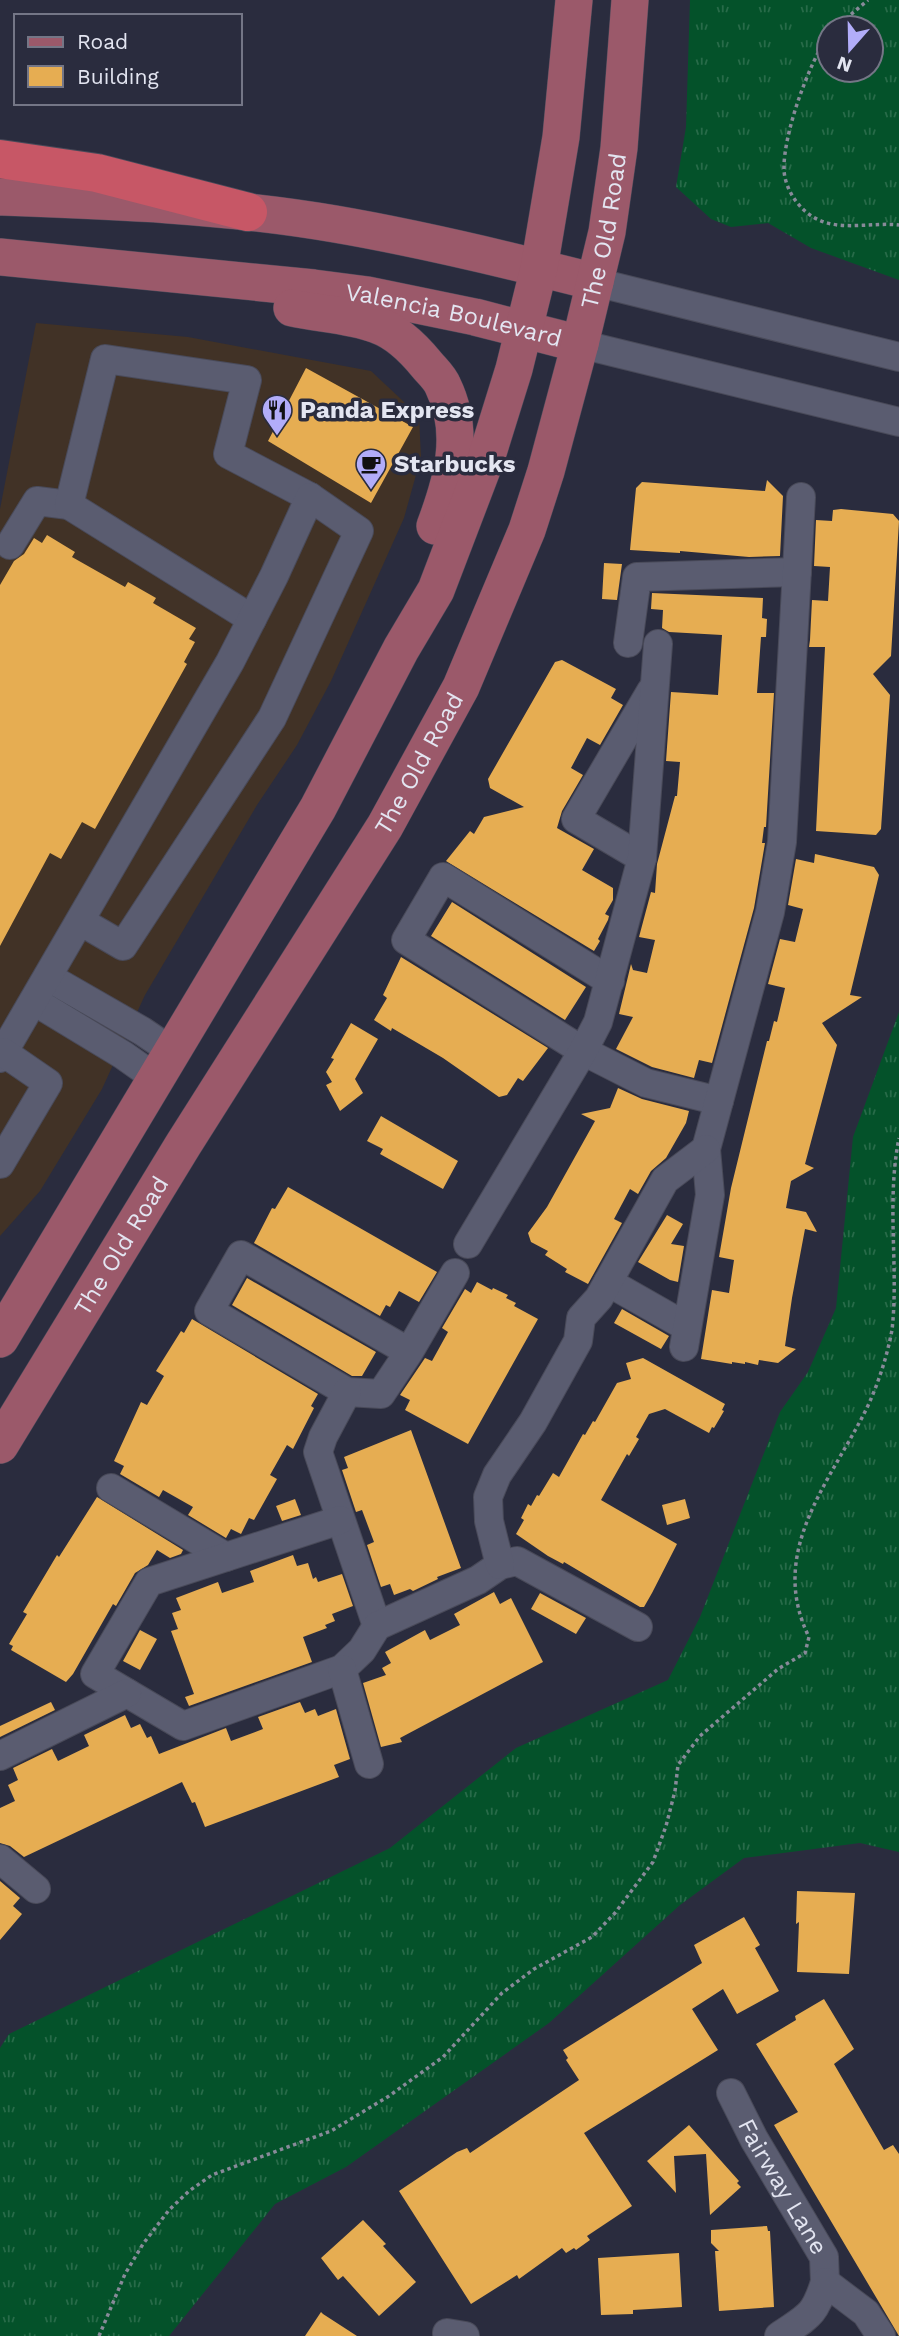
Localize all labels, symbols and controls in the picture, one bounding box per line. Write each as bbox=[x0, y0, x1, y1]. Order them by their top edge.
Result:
legend bbox=[14, 14, 242, 105]
north arrow bbox=[815, 14, 885, 84]
text: Road bbox=[77, 29, 128, 54]
text: N bbox=[834, 51, 855, 78]
text: Building bbox=[77, 64, 159, 89]
street label: The Old Road bbox=[575, 151, 632, 312]
street label: Valencia Boulevard bbox=[344, 278, 565, 353]
restaurant icon: Panda Express bbox=[260, 393, 294, 437]
place label: Panda Express bbox=[300, 396, 475, 424]
cafe icon: Starbucks bbox=[354, 447, 388, 491]
place label: Starbucks bbox=[394, 450, 516, 478]
street label: The Old Road bbox=[369, 688, 469, 840]
street label: The Old Road bbox=[68, 1171, 174, 1321]
street label: Fairway Lane bbox=[732, 2114, 833, 2260]

